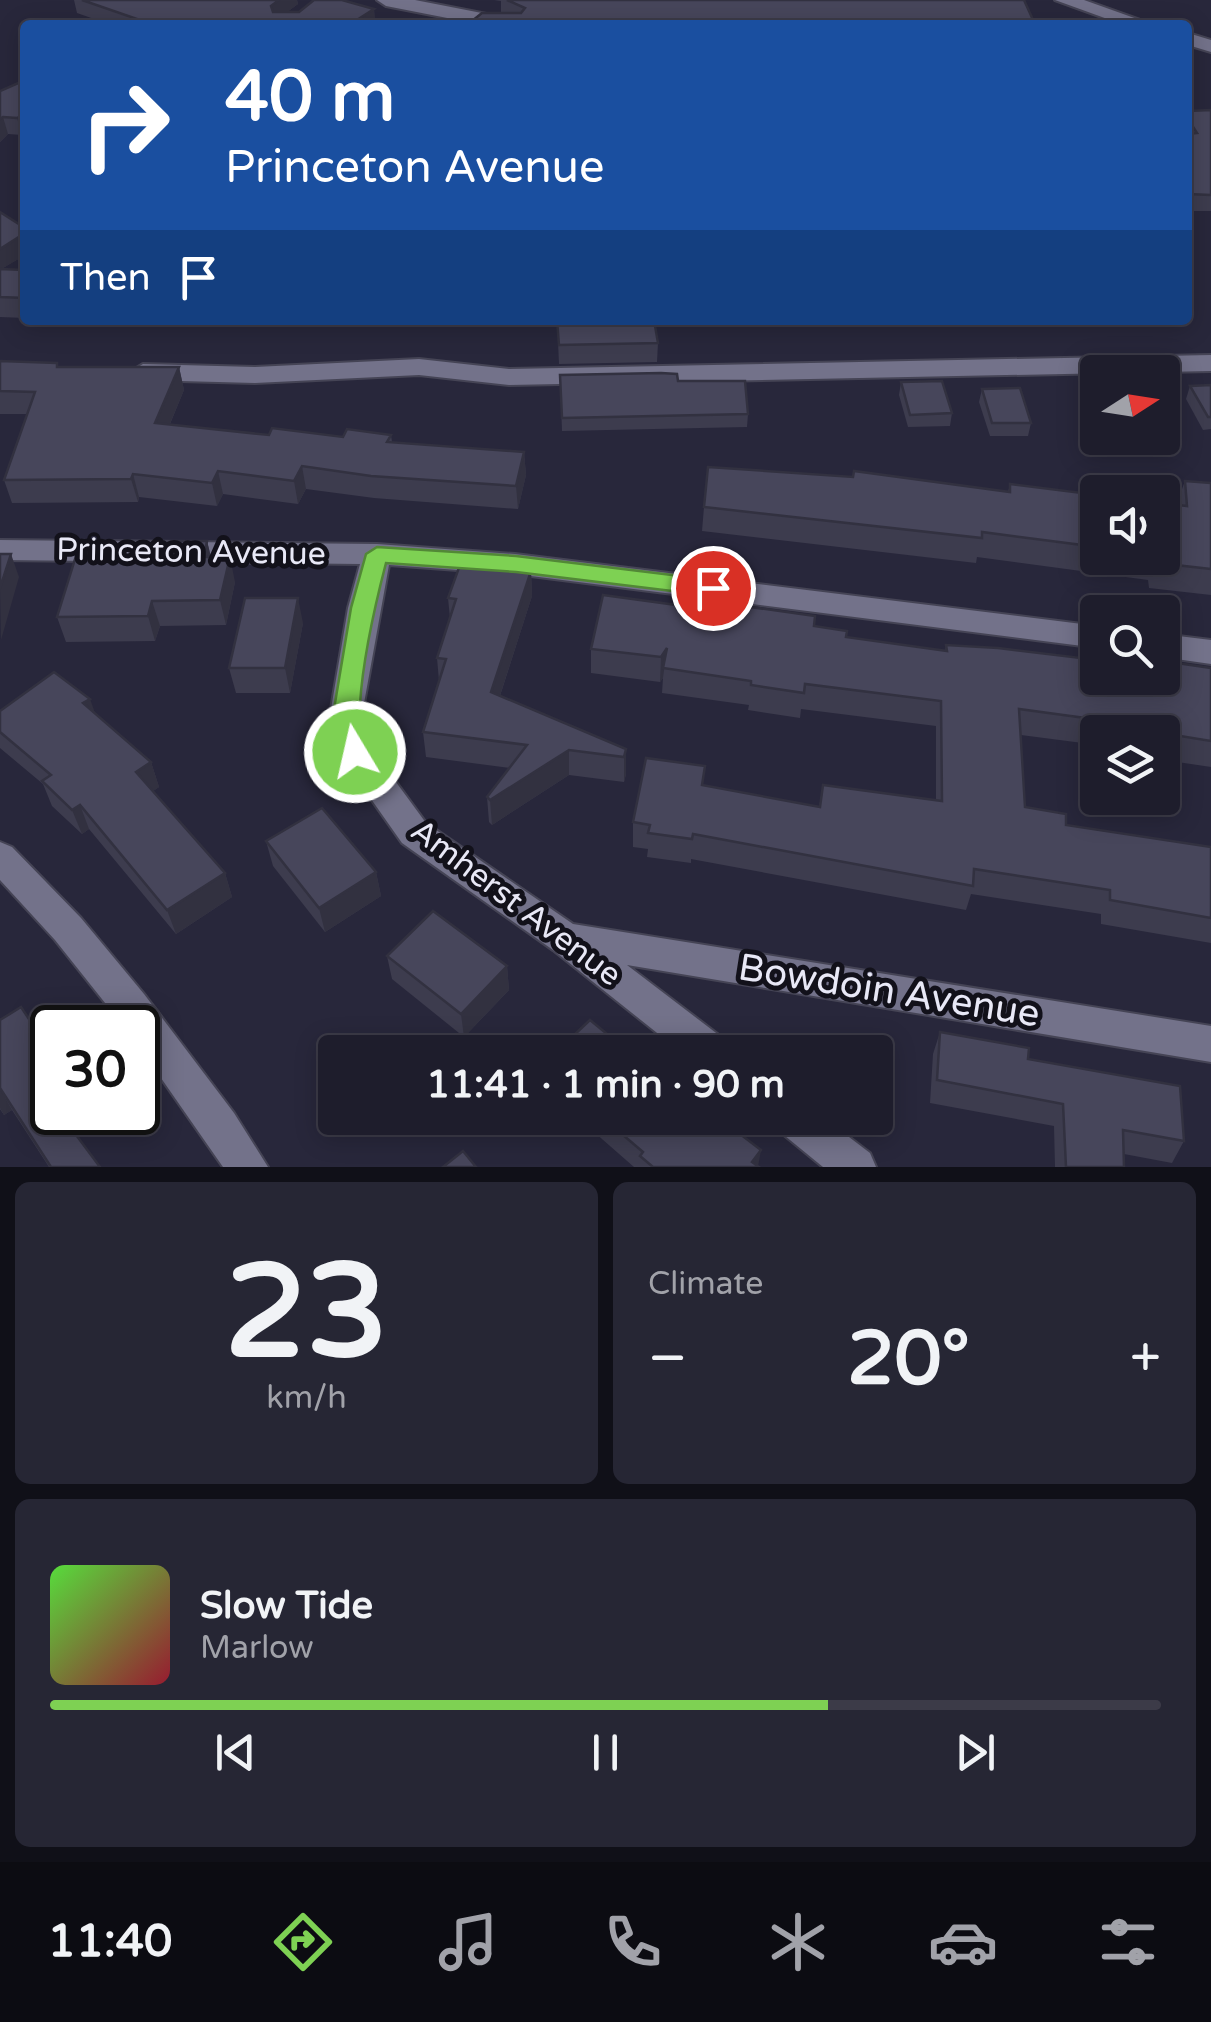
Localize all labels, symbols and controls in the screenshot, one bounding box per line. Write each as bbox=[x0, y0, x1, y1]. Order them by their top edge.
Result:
text: 40 m bbox=[225, 56, 395, 140]
icon: right bbox=[60, 60, 190, 190]
text: Princeton Avenue bbox=[225, 141, 604, 195]
icon: arrive bbox=[171, 250, 226, 305]
text: Then bbox=[60, 255, 151, 301]
north arrow bbox=[1080, 355, 1180, 455]
map controls bbox=[1080, 355, 1180, 815]
button: sound bbox=[1080, 475, 1180, 575]
street label: Princeton Avenue bbox=[56, 531, 326, 573]
pin bbox=[671, 546, 756, 631]
icon: arrive bbox=[686, 561, 741, 616]
button: search bbox=[1080, 595, 1180, 695]
position arrow bbox=[303, 700, 407, 804]
button: layers bbox=[1080, 715, 1180, 815]
street label: Amherst Avenue bbox=[403, 812, 629, 994]
street label: Bowdoin Avenue bbox=[735, 944, 1043, 1038]
speed limit sign: 30 bbox=[30, 1005, 160, 1135]
text: 11:41 · 1 min · 90 m bbox=[426, 1062, 785, 1108]
text: 23 bbox=[225, 1236, 388, 1392]
text: Climate bbox=[648, 1265, 763, 1303]
text: 20° bbox=[847, 1314, 970, 1404]
text: − bbox=[648, 1326, 687, 1392]
text: + bbox=[1130, 1326, 1161, 1392]
text: km/h bbox=[266, 1379, 347, 1417]
text: Slow Tide bbox=[200, 1583, 373, 1629]
text: Marlow bbox=[200, 1629, 314, 1667]
icon: previous bbox=[208, 1725, 263, 1780]
icon: pause bbox=[578, 1725, 633, 1780]
icon: next bbox=[948, 1725, 1003, 1780]
icon: directions bbox=[268, 1907, 338, 1977]
icon: music bbox=[433, 1907, 503, 1977]
icon: phone bbox=[598, 1907, 668, 1977]
icon: climate bbox=[763, 1907, 833, 1977]
icon: car bbox=[928, 1907, 998, 1977]
icon: filters bbox=[1093, 1907, 1163, 1977]
text: 11:40 bbox=[48, 1915, 172, 1969]

